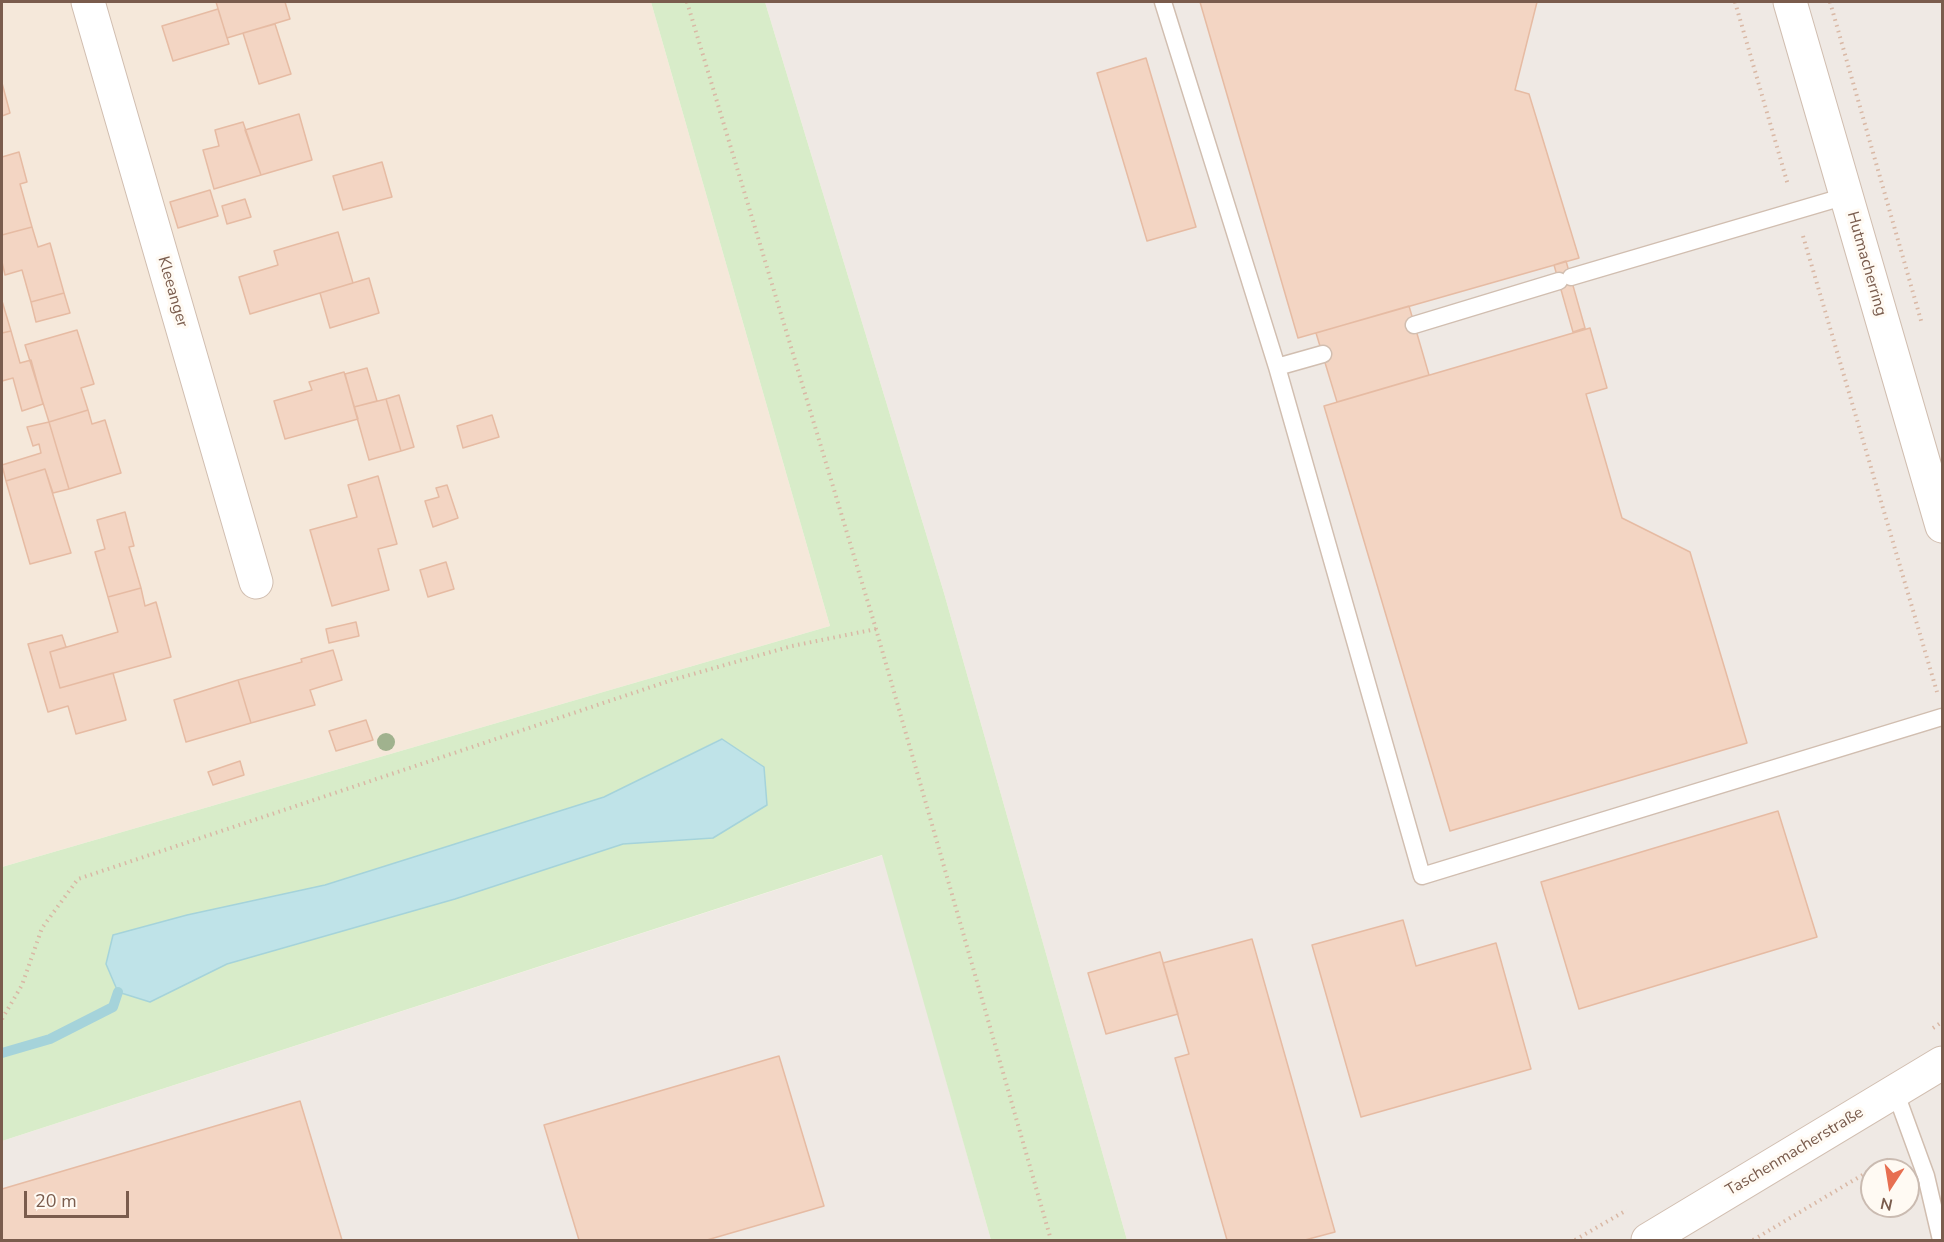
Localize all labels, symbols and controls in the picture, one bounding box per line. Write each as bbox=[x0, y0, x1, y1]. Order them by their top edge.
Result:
street label: Hutmacherring bbox=[1842, 210, 1890, 318]
street label: Kleeanger bbox=[153, 254, 191, 330]
street label: Taschenmacherstraße bbox=[1723, 1103, 1867, 1201]
north arrow bbox=[1860, 1158, 1920, 1218]
scale bar bbox=[27, 1179, 132, 1217]
text: 20 m bbox=[35, 1189, 77, 1213]
text: N bbox=[1879, 1192, 1895, 1216]

